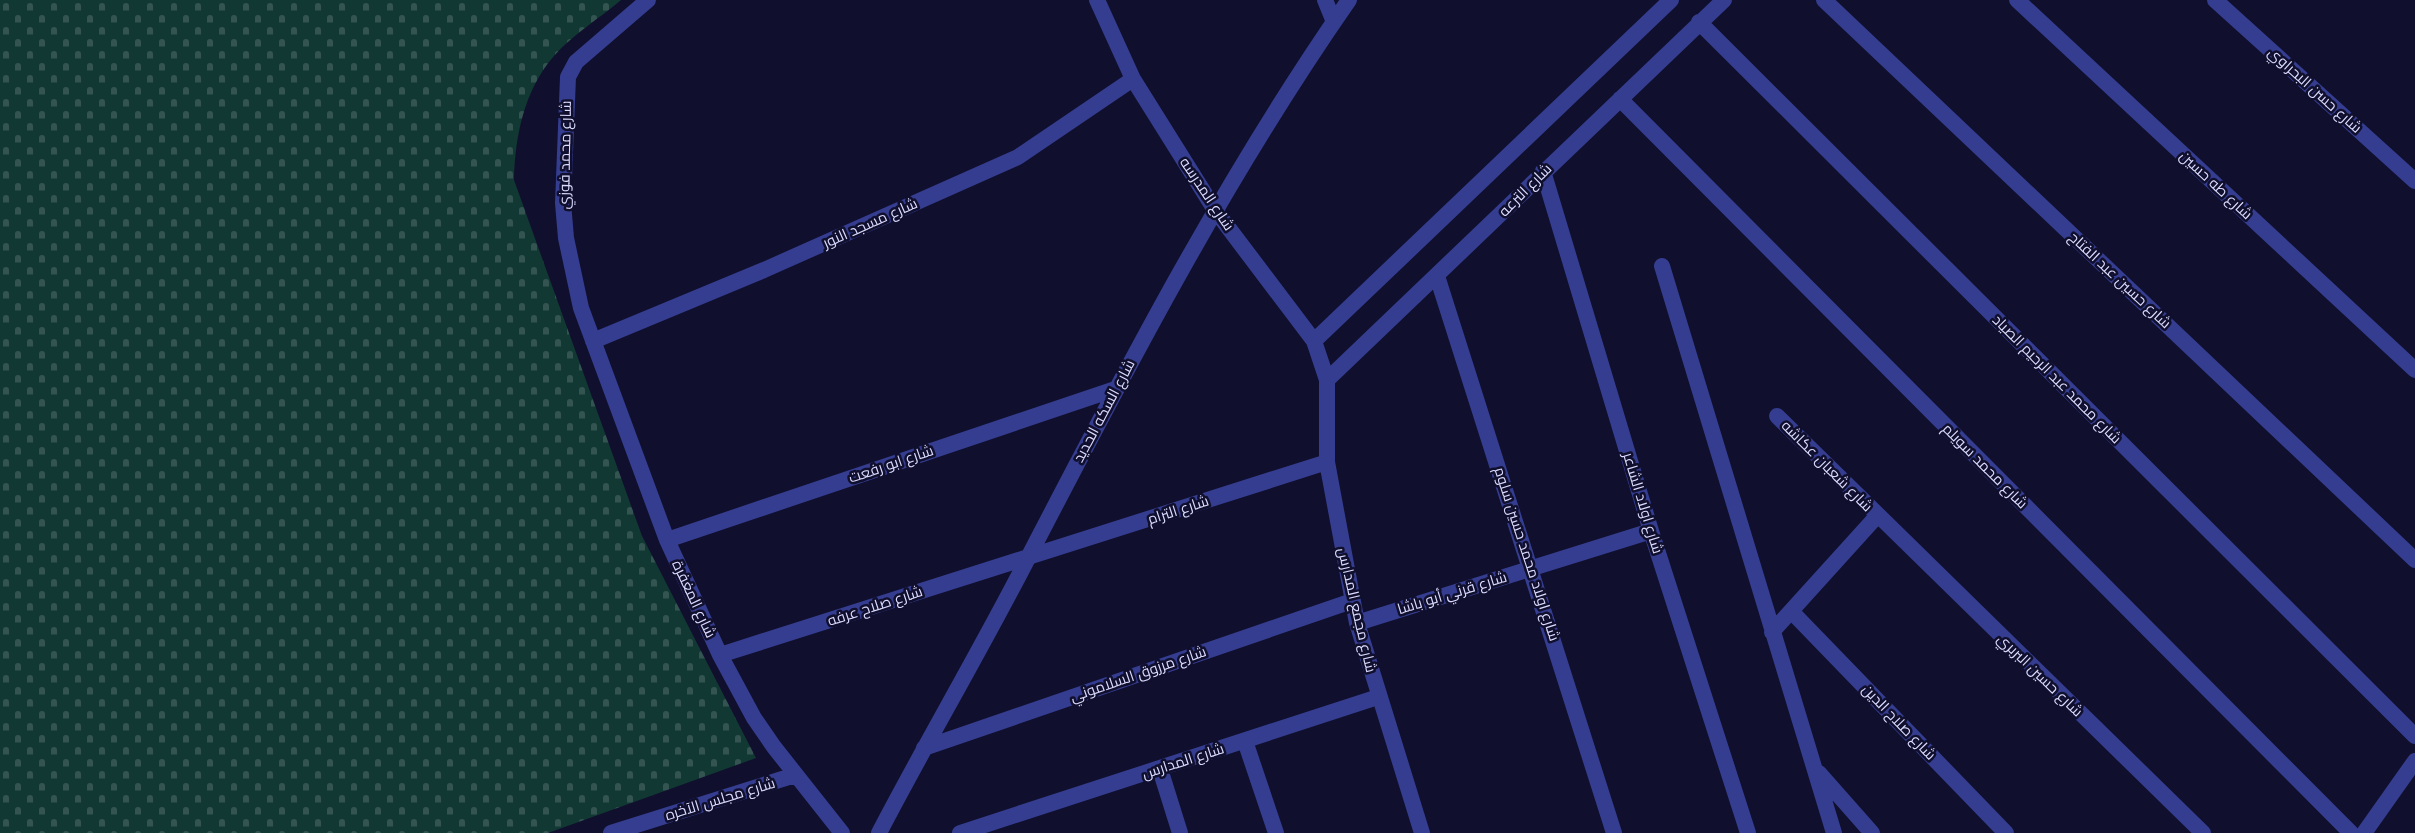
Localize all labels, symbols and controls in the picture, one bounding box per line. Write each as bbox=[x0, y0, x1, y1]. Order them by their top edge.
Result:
street label: شارع حسن البحراوي bbox=[2262, 42, 2367, 139]
street label: شارع محمد فوزي bbox=[553, 100, 578, 210]
street label: شارع طه حسين bbox=[2175, 145, 2257, 225]
street label: شارع المدرسه bbox=[1174, 153, 1240, 235]
street label: شارع الترعه bbox=[1493, 158, 1557, 222]
street label: شارع مسجد النور bbox=[818, 192, 921, 254]
street label: شارع حسين عبد الفتاح bbox=[2064, 226, 2176, 334]
street label: شارع محمد عبد الرحيم الصياد bbox=[1987, 309, 2127, 449]
street label: شارع السكه الحديد bbox=[1068, 356, 1140, 466]
street label: شارع شعبان عكاشه bbox=[1776, 415, 1878, 517]
street label: شارع محمد سويلم bbox=[1937, 418, 2033, 514]
street label: شارع ابو رفعت bbox=[846, 439, 936, 489]
street label: شارع اولاد الشاعر bbox=[1617, 449, 1669, 556]
street label: شارع اولاد محمد حسين سلوم bbox=[1488, 464, 1566, 644]
street label: شارع الترام bbox=[1144, 490, 1212, 530]
street label: شارع مجمع المدارس bbox=[1332, 545, 1382, 675]
street label: شارع المغفرة bbox=[666, 556, 722, 642]
street label: شارع قرني أبو باشا bbox=[1394, 566, 1510, 621]
street label: شارع صلاح عرفه bbox=[824, 580, 926, 632]
street label: شارع حسين البربري bbox=[1991, 628, 2088, 723]
street label: شارع مرزوق السلاموني bbox=[1067, 640, 1209, 709]
street label: شارع صلاح الدين bbox=[1857, 679, 1941, 765]
street label: شارع المدارس bbox=[1139, 737, 1227, 785]
street label: شارع مجلس الآخره bbox=[662, 772, 778, 826]

